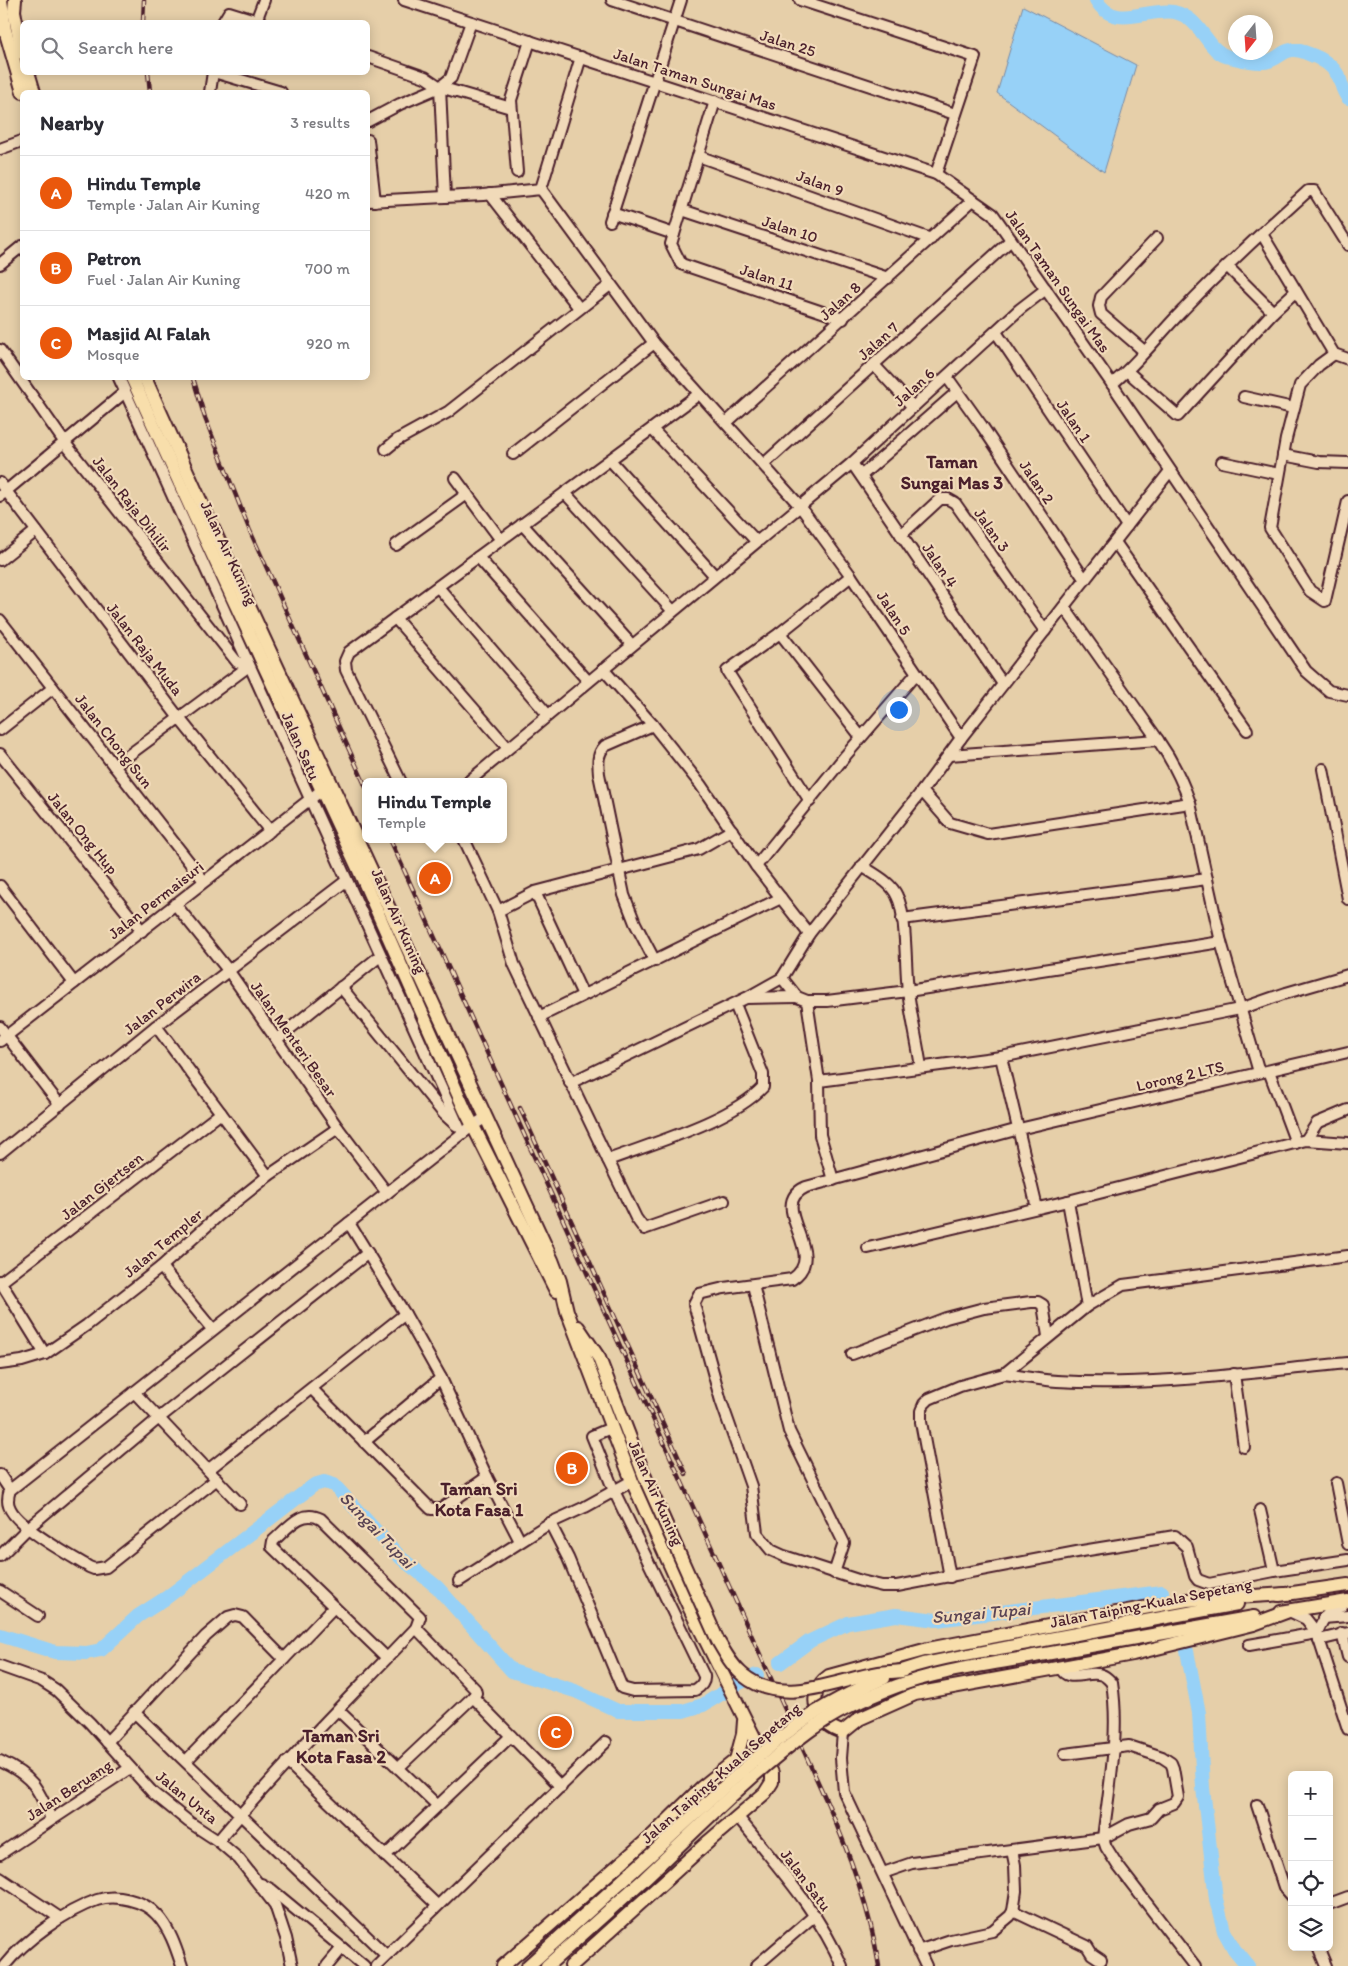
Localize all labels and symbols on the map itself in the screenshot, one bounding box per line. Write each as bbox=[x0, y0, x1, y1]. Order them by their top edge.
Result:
north arrow bbox=[1228, 15, 1273, 60]
street label: Jalan 25 bbox=[758, 25, 818, 61]
street label: Jalan Taman Sungai Mas bbox=[611, 44, 779, 114]
street label: Jalan 9 bbox=[794, 166, 846, 200]
street label: Jalan Taman Sungai Mas bbox=[1001, 206, 1115, 356]
street label: Jalan 10 bbox=[760, 211, 820, 247]
street label: Jalan 11 bbox=[738, 259, 797, 295]
street label: Jalan 8 bbox=[815, 277, 865, 324]
street label: Jalan 7 bbox=[854, 318, 902, 364]
street label: Jalan 6 bbox=[890, 364, 938, 410]
street label: Jalan 1 bbox=[1053, 396, 1096, 447]
district label: Taman Sungai Mas 3 bbox=[901, 451, 1003, 494]
street label: Jalan Raja Dihilir bbox=[89, 452, 176, 556]
street label: Jalan 2 bbox=[1015, 456, 1059, 508]
street label: Jalan Air Kuning bbox=[196, 498, 262, 609]
street label: Jalan 3 bbox=[970, 504, 1014, 556]
street label: Jalan 4 bbox=[918, 539, 962, 591]
street label: Jalan 5 bbox=[873, 587, 915, 639]
street label: Jalan Raja Muda bbox=[103, 599, 188, 700]
street label: Jalan Chong Sun bbox=[71, 690, 157, 792]
your location bbox=[886, 697, 912, 723]
street label: Jalan Satu bbox=[278, 709, 324, 783]
street label: Jalan Ong Hup bbox=[44, 788, 122, 878]
street label: Jalan Permaisuri bbox=[104, 857, 208, 943]
pin: A bbox=[419, 859, 451, 897]
street label: Jalan Air Kuning bbox=[367, 865, 431, 977]
street label: Jalan Perwira bbox=[120, 967, 204, 1039]
street label: Jalan Menteri Besar bbox=[247, 977, 342, 1101]
street label: Lorong 2 LTS bbox=[1134, 1057, 1226, 1095]
street label: Jalan Gjertsen bbox=[57, 1148, 147, 1224]
street label: Jalan Templer bbox=[120, 1204, 207, 1282]
street label: Jalan Air Kuning bbox=[624, 1437, 688, 1549]
pin: B bbox=[556, 1449, 588, 1487]
district label: Taman Sri Kota Fasa 1 bbox=[435, 1478, 524, 1521]
water label: Sungai Tupai bbox=[335, 1487, 421, 1575]
street label: Jalan Taiping-Kuala Sepetang bbox=[1048, 1574, 1254, 1632]
water label: Sungai Tupai bbox=[931, 1598, 1033, 1628]
street label: Jalan Taiping-Kuala Sepetang bbox=[637, 1698, 805, 1847]
pin: C bbox=[540, 1713, 572, 1751]
district label: Taman Sri Kota Fasa 2 bbox=[296, 1725, 386, 1768]
street label: Jalan Beruang bbox=[23, 1755, 116, 1825]
street label: Jalan Unta bbox=[152, 1766, 222, 1828]
street label: Jalan Satu bbox=[777, 1845, 835, 1915]

